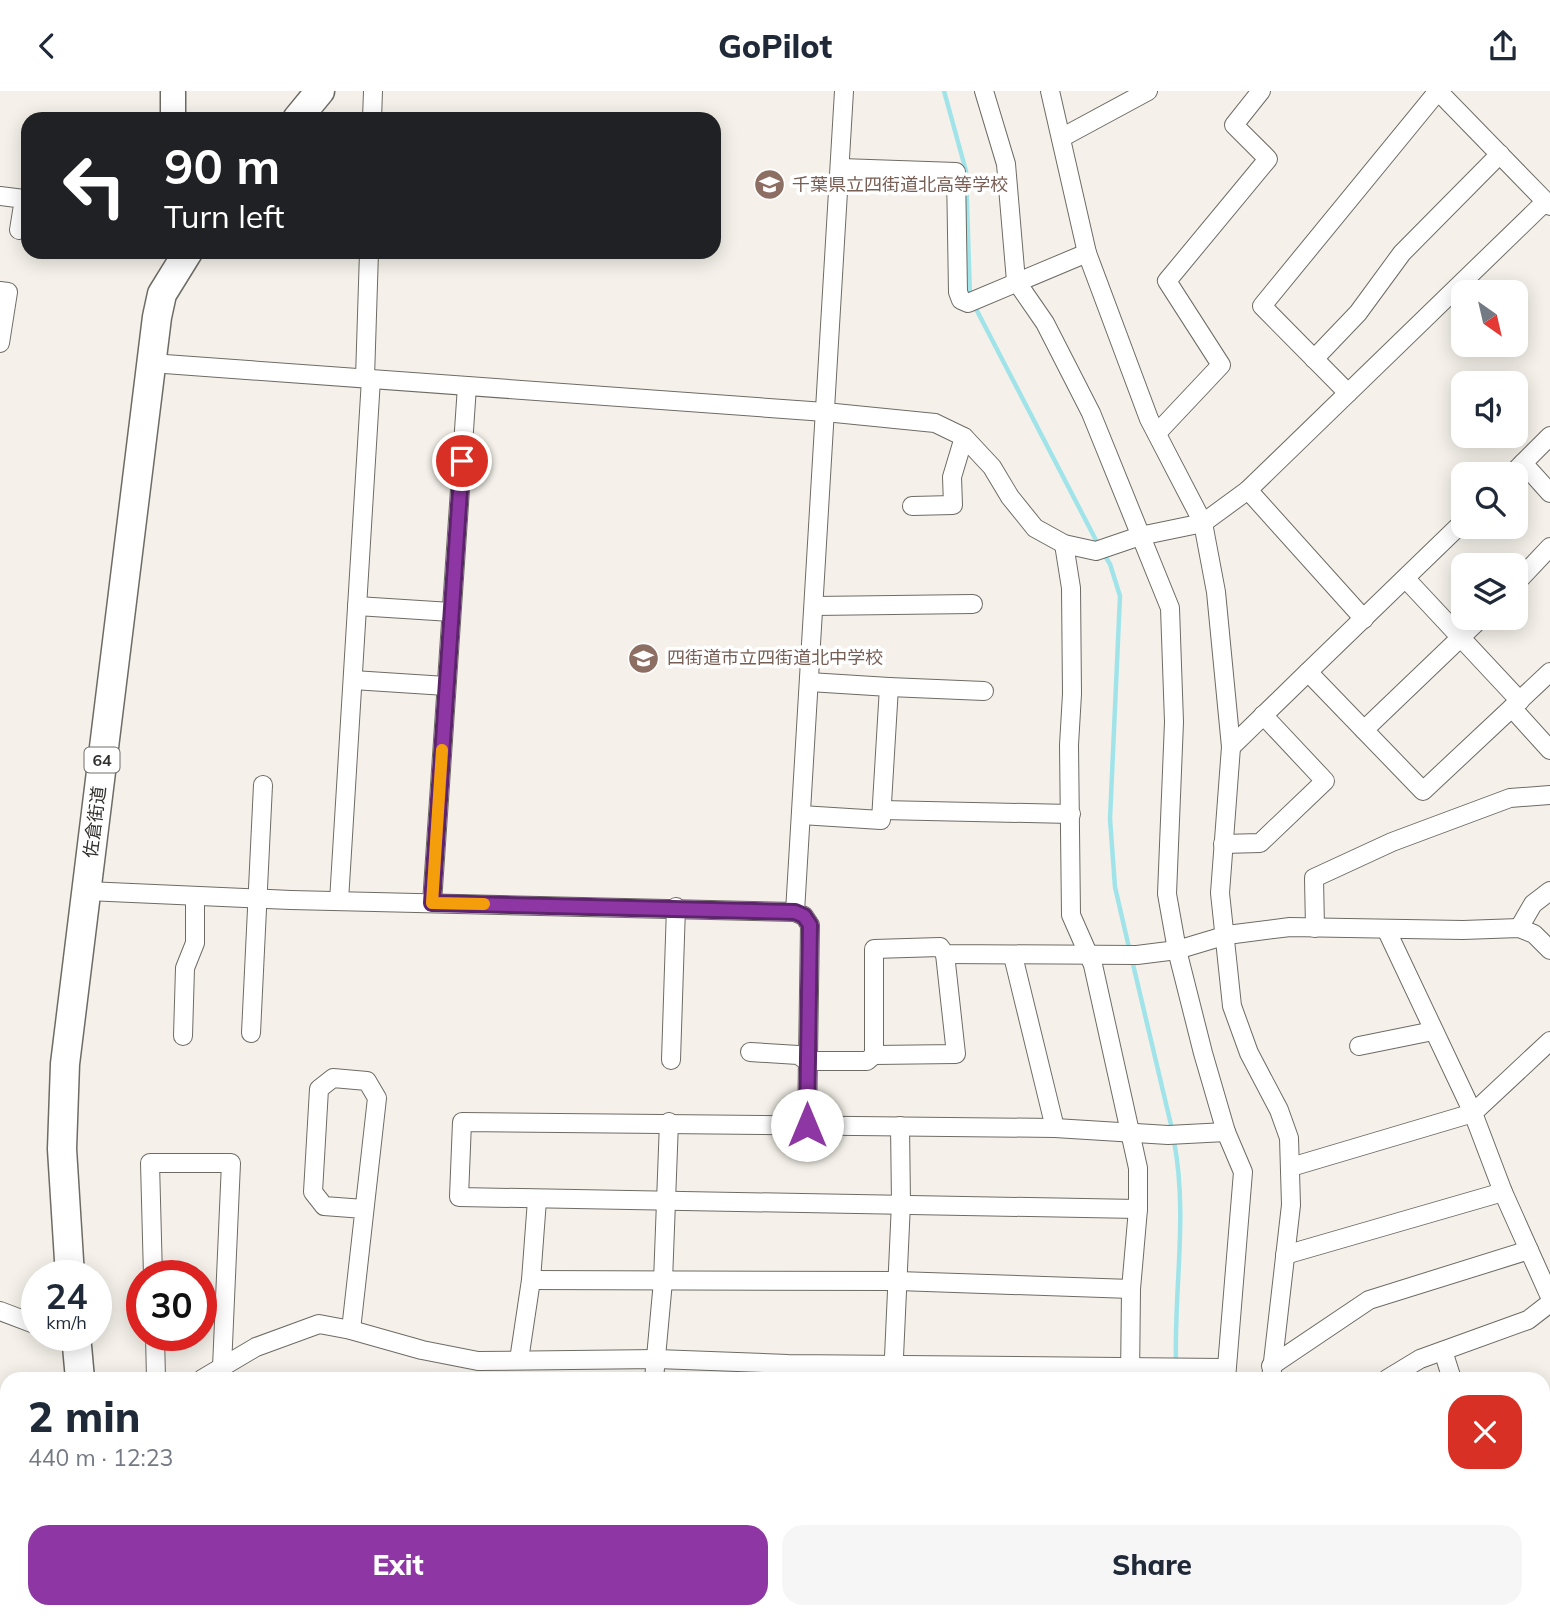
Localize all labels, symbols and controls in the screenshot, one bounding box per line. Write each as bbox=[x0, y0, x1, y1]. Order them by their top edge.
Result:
text: GoPilot bbox=[718, 26, 832, 66]
icon: back bbox=[28, 27, 66, 65]
icon: share bbox=[1484, 27, 1522, 65]
text: 90 m bbox=[164, 135, 280, 196]
icon: left bbox=[49, 140, 140, 231]
school or university icon: 千葉県立四街道北高等学校 bbox=[752, 168, 786, 202]
place label: 千葉県立四街道北高等学校 bbox=[792, 173, 1008, 196]
text: Turn left bbox=[164, 196, 284, 236]
north arrow bbox=[1451, 280, 1528, 357]
map controls bbox=[1451, 280, 1528, 630]
button: sound bbox=[1451, 371, 1528, 448]
pin bbox=[432, 431, 492, 491]
icon: arrive bbox=[443, 442, 481, 480]
button: search bbox=[1451, 462, 1528, 539]
button: layers bbox=[1451, 553, 1528, 630]
school or university icon: 四街道市立四街道北中学校 bbox=[627, 641, 661, 675]
place label: 四街道市立四街道北中学校 bbox=[667, 646, 883, 669]
road number: 64 bbox=[84, 747, 119, 773]
street label: 佐倉街道 bbox=[79, 785, 110, 859]
position arrow bbox=[770, 1088, 844, 1162]
speed limit sign: 30 bbox=[126, 1260, 217, 1351]
text: 24 bbox=[45, 1274, 88, 1318]
text: km/h bbox=[46, 1311, 87, 1334]
text: 2 min bbox=[28, 1390, 141, 1443]
button: close bbox=[1448, 1395, 1522, 1469]
text: 440 m · 12:23 bbox=[28, 1443, 173, 1472]
button: Exit bbox=[28, 1525, 768, 1605]
button: Share bbox=[782, 1525, 1522, 1605]

